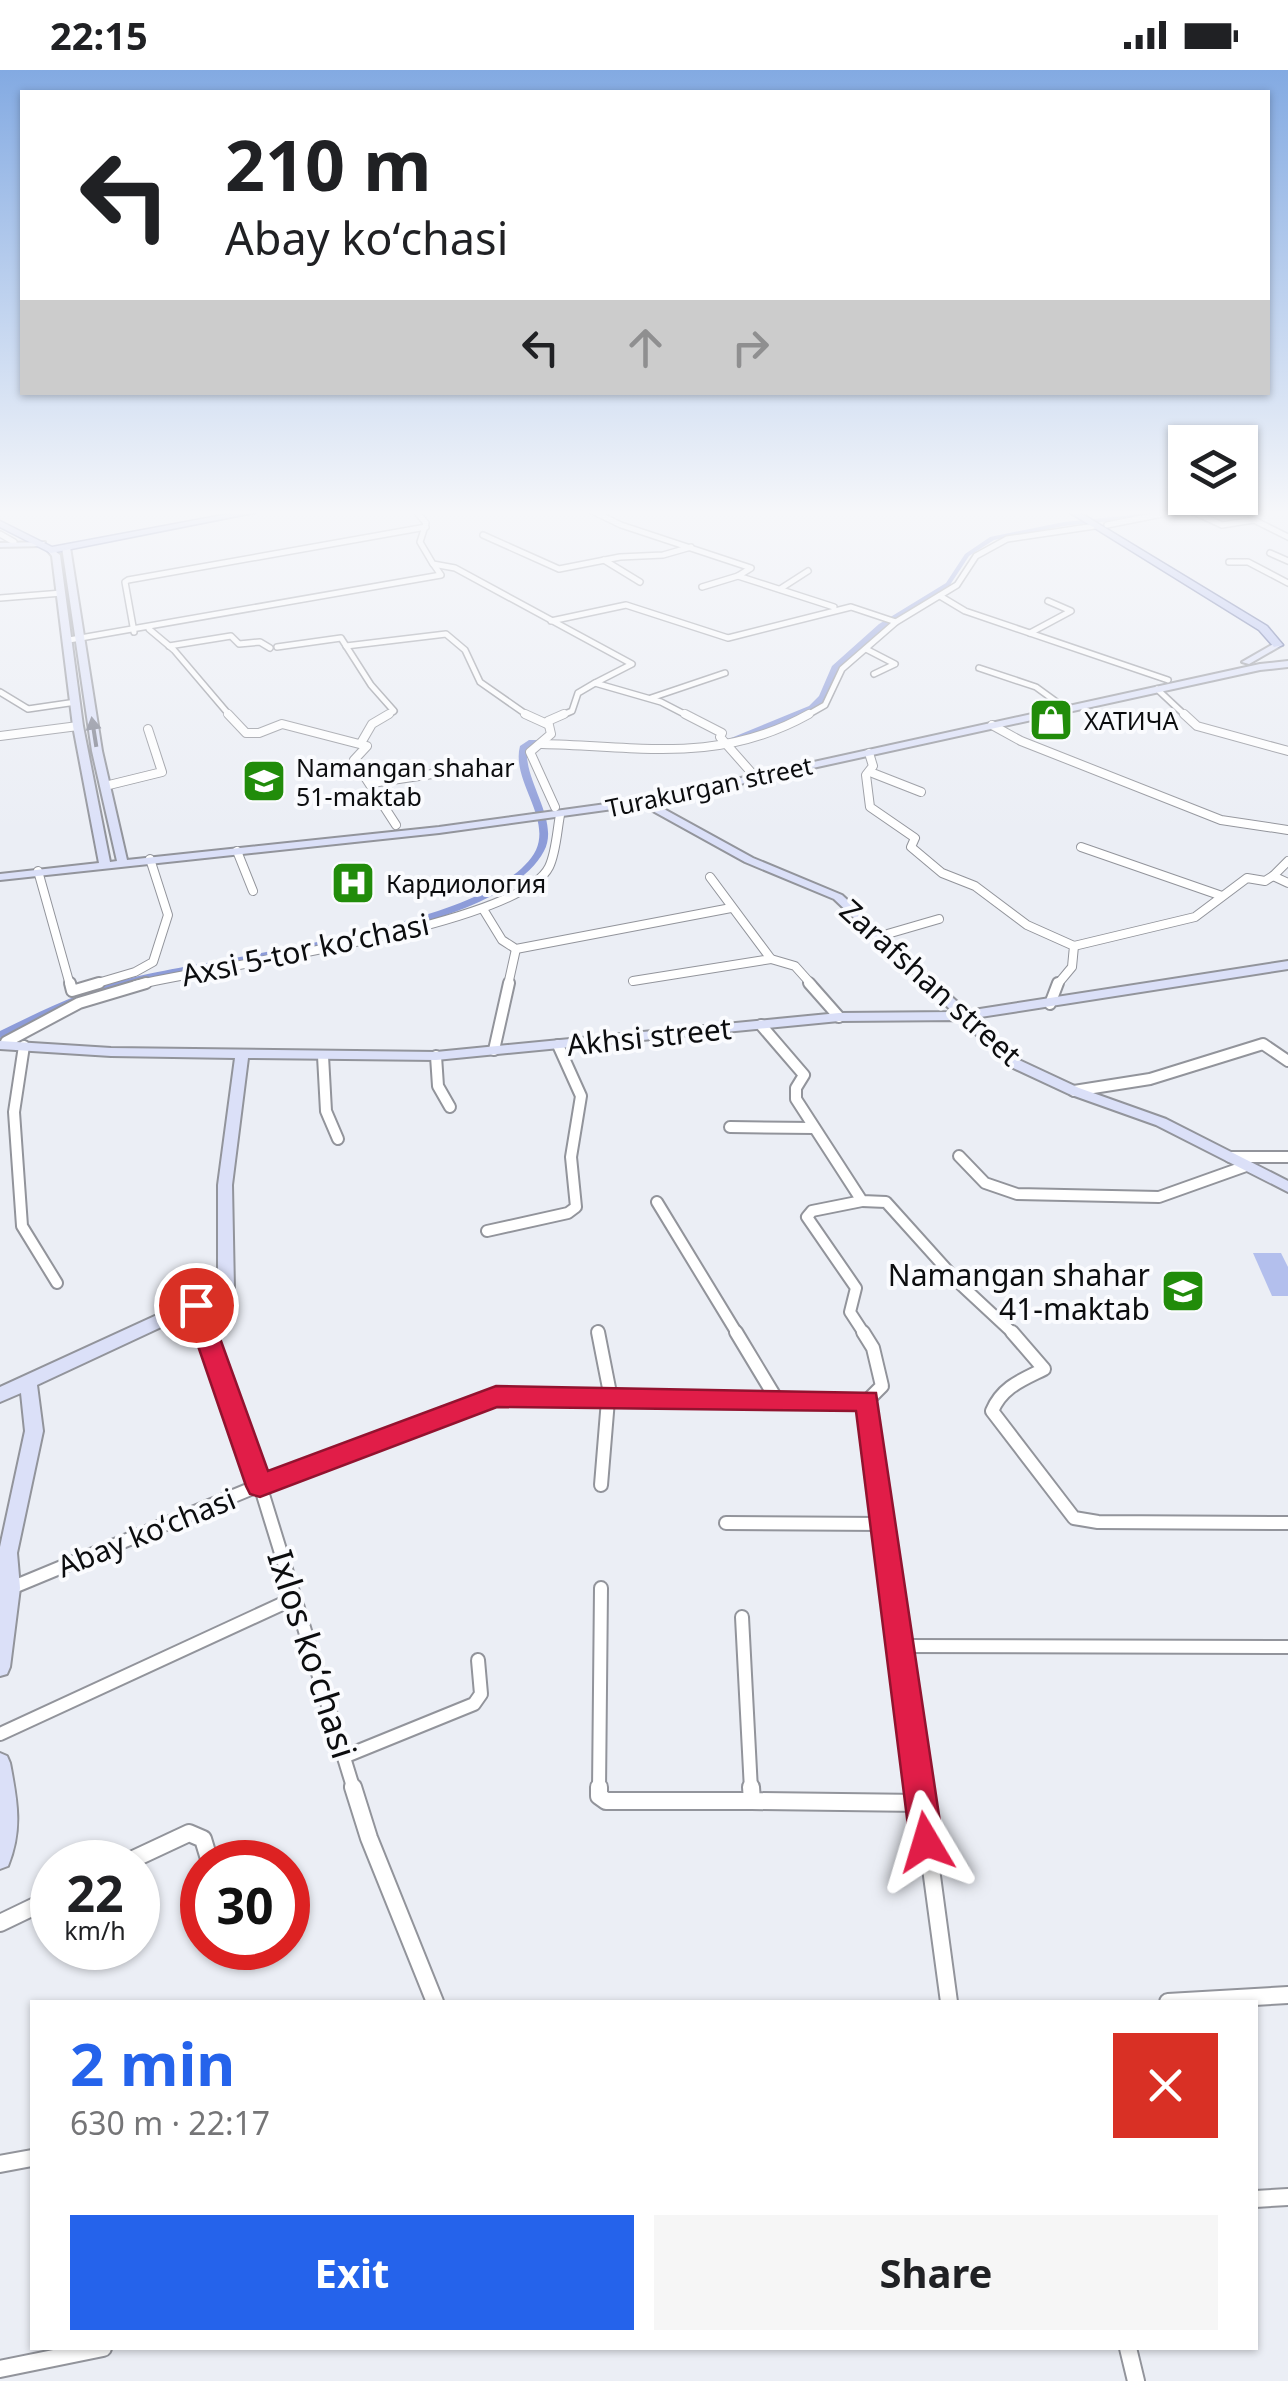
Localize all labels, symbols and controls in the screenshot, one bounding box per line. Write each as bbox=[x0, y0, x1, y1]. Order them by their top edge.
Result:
text: 22:15 bbox=[50, 9, 148, 61]
text: 210 m bbox=[225, 116, 432, 212]
icon: left bbox=[60, 130, 190, 260]
text: Abay koʻchasi bbox=[225, 207, 508, 268]
icon: left bbox=[513, 320, 568, 375]
icon: ahead bbox=[618, 320, 673, 375]
icon: right bbox=[723, 320, 778, 375]
map controls bbox=[1168, 425, 1258, 515]
button: layers bbox=[1168, 425, 1258, 515]
shop icon: ХАТИЧА bbox=[1028, 697, 1074, 743]
place label: ХАТИЧА bbox=[1084, 703, 1179, 737]
one-way arrow bbox=[86, 716, 101, 747]
street label: Turakurgan street bbox=[603, 748, 815, 824]
place label: Namangan shahar 51-maktab bbox=[296, 750, 514, 813]
school or university icon: Namangan shahar 51-maktab bbox=[241, 758, 287, 804]
hospital icon: Кардиология bbox=[330, 860, 376, 906]
place label: Кардиология bbox=[386, 866, 546, 900]
street label: Zarafshan street bbox=[832, 890, 1031, 1075]
street label: Аxsi 5-tor koʼchasi bbox=[177, 903, 433, 995]
street label: Akhsi street bbox=[565, 1007, 734, 1065]
place label: Namangan shahar 41-maktab bbox=[888, 1254, 1150, 1329]
pin bbox=[154, 1263, 239, 1348]
school or university icon: Namangan shahar 41-maktab bbox=[1160, 1268, 1206, 1314]
icon: arrive bbox=[169, 1278, 224, 1333]
street label: Abay koʻchasi bbox=[51, 1478, 241, 1586]
street label: Ixlos koʻchasi bbox=[257, 1544, 369, 1764]
position arrow bbox=[874, 1790, 978, 1894]
speed limit sign: 30 bbox=[180, 1840, 310, 1970]
text: 22 bbox=[66, 1859, 124, 1927]
text: km/h bbox=[64, 1913, 126, 1947]
text: 2 min bbox=[70, 2022, 235, 2104]
button: close bbox=[1113, 2033, 1218, 2138]
text: 630 m · 22:17 bbox=[70, 2101, 270, 2144]
button: Exit bbox=[70, 2215, 634, 2330]
button: Share bbox=[654, 2215, 1218, 2330]

